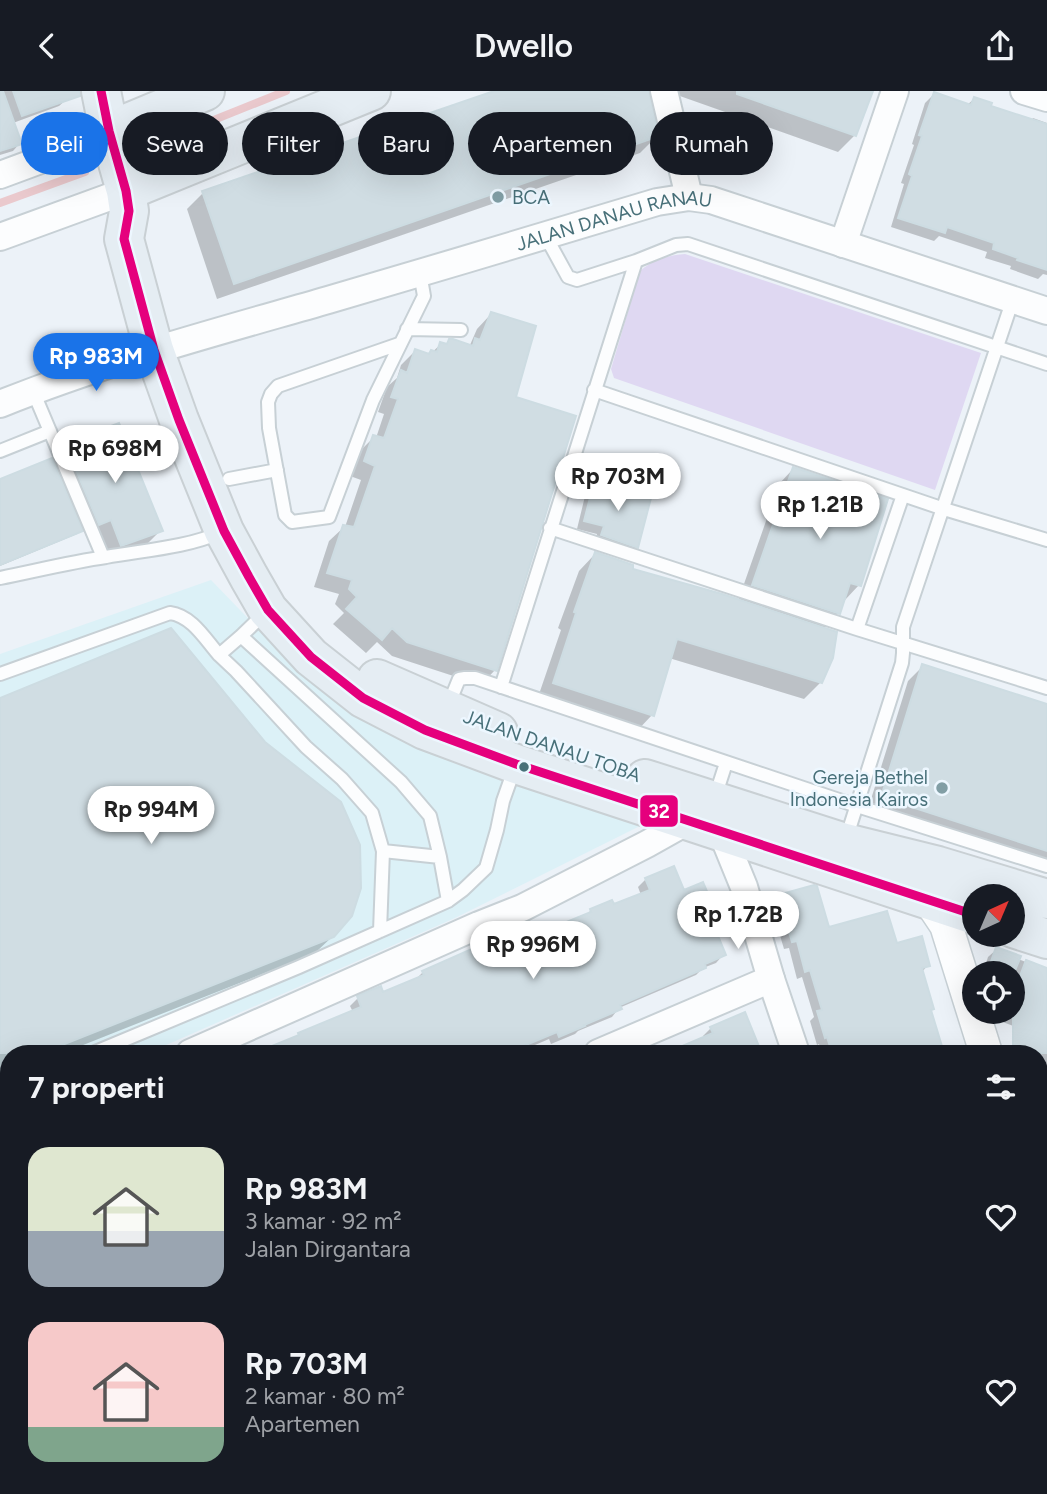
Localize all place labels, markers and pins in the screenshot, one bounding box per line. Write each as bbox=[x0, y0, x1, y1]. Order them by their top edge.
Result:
place label: BCA bbox=[512, 186, 550, 209]
marker: BCA bbox=[490, 189, 506, 205]
pin: Rp 983M bbox=[31, 334, 161, 393]
pin: Rp 698M bbox=[50, 425, 180, 485]
pin: Rp 703M bbox=[553, 453, 683, 513]
pin: Rp 1.21B bbox=[748, 482, 892, 541]
unlabelled marker bbox=[517, 760, 531, 774]
place label: Gereja Bethel Indonesia Kairos bbox=[790, 766, 928, 811]
marker: Gereja Bethel Indonesia Kairos bbox=[934, 780, 950, 796]
pin: Rp 994M bbox=[86, 787, 216, 846]
pin: Rp 1.72B bbox=[666, 891, 810, 951]
pin: Rp 996M bbox=[468, 921, 598, 981]

